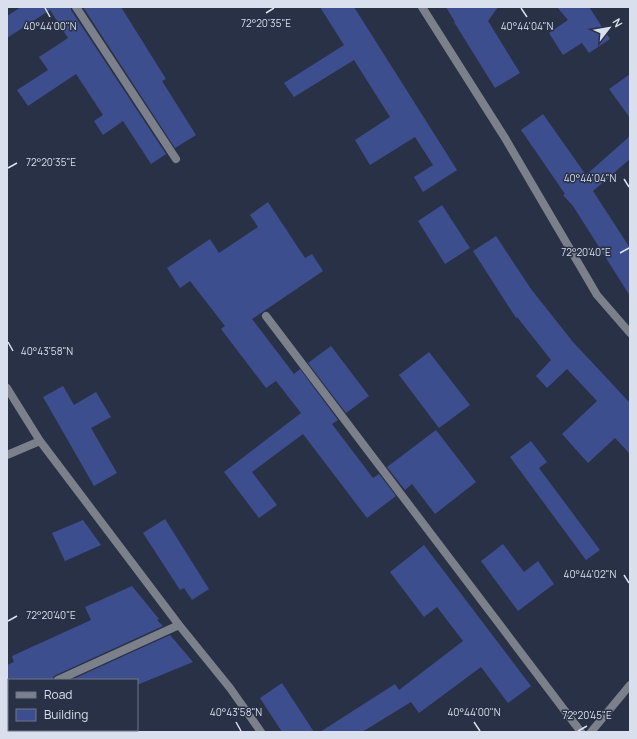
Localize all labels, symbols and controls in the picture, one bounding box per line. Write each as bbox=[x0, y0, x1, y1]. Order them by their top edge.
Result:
north arrow bbox=[589, 8, 629, 48]
text: N bbox=[610, 15, 627, 30]
text: 72°20'35"E bbox=[241, 16, 291, 30]
text: 40°44'00"N bbox=[23, 19, 77, 33]
text: 40°44'04"N bbox=[501, 19, 553, 33]
text: 72°20'35"E bbox=[26, 155, 76, 169]
text: 40°44'04"N bbox=[564, 171, 616, 185]
text: 72°20'40"E bbox=[561, 245, 611, 259]
text: 40°43'58"N bbox=[21, 344, 73, 358]
text: 40°44'02"N bbox=[564, 567, 617, 581]
text: 72°20'40"E bbox=[26, 608, 76, 622]
legend bbox=[8, 679, 138, 731]
text: Road bbox=[44, 686, 72, 703]
text: 40°43'58"N bbox=[210, 705, 262, 719]
text: 40°44'00"N bbox=[447, 705, 501, 719]
text: Building bbox=[44, 706, 88, 723]
text: 72°20'45"E bbox=[562, 708, 612, 722]

